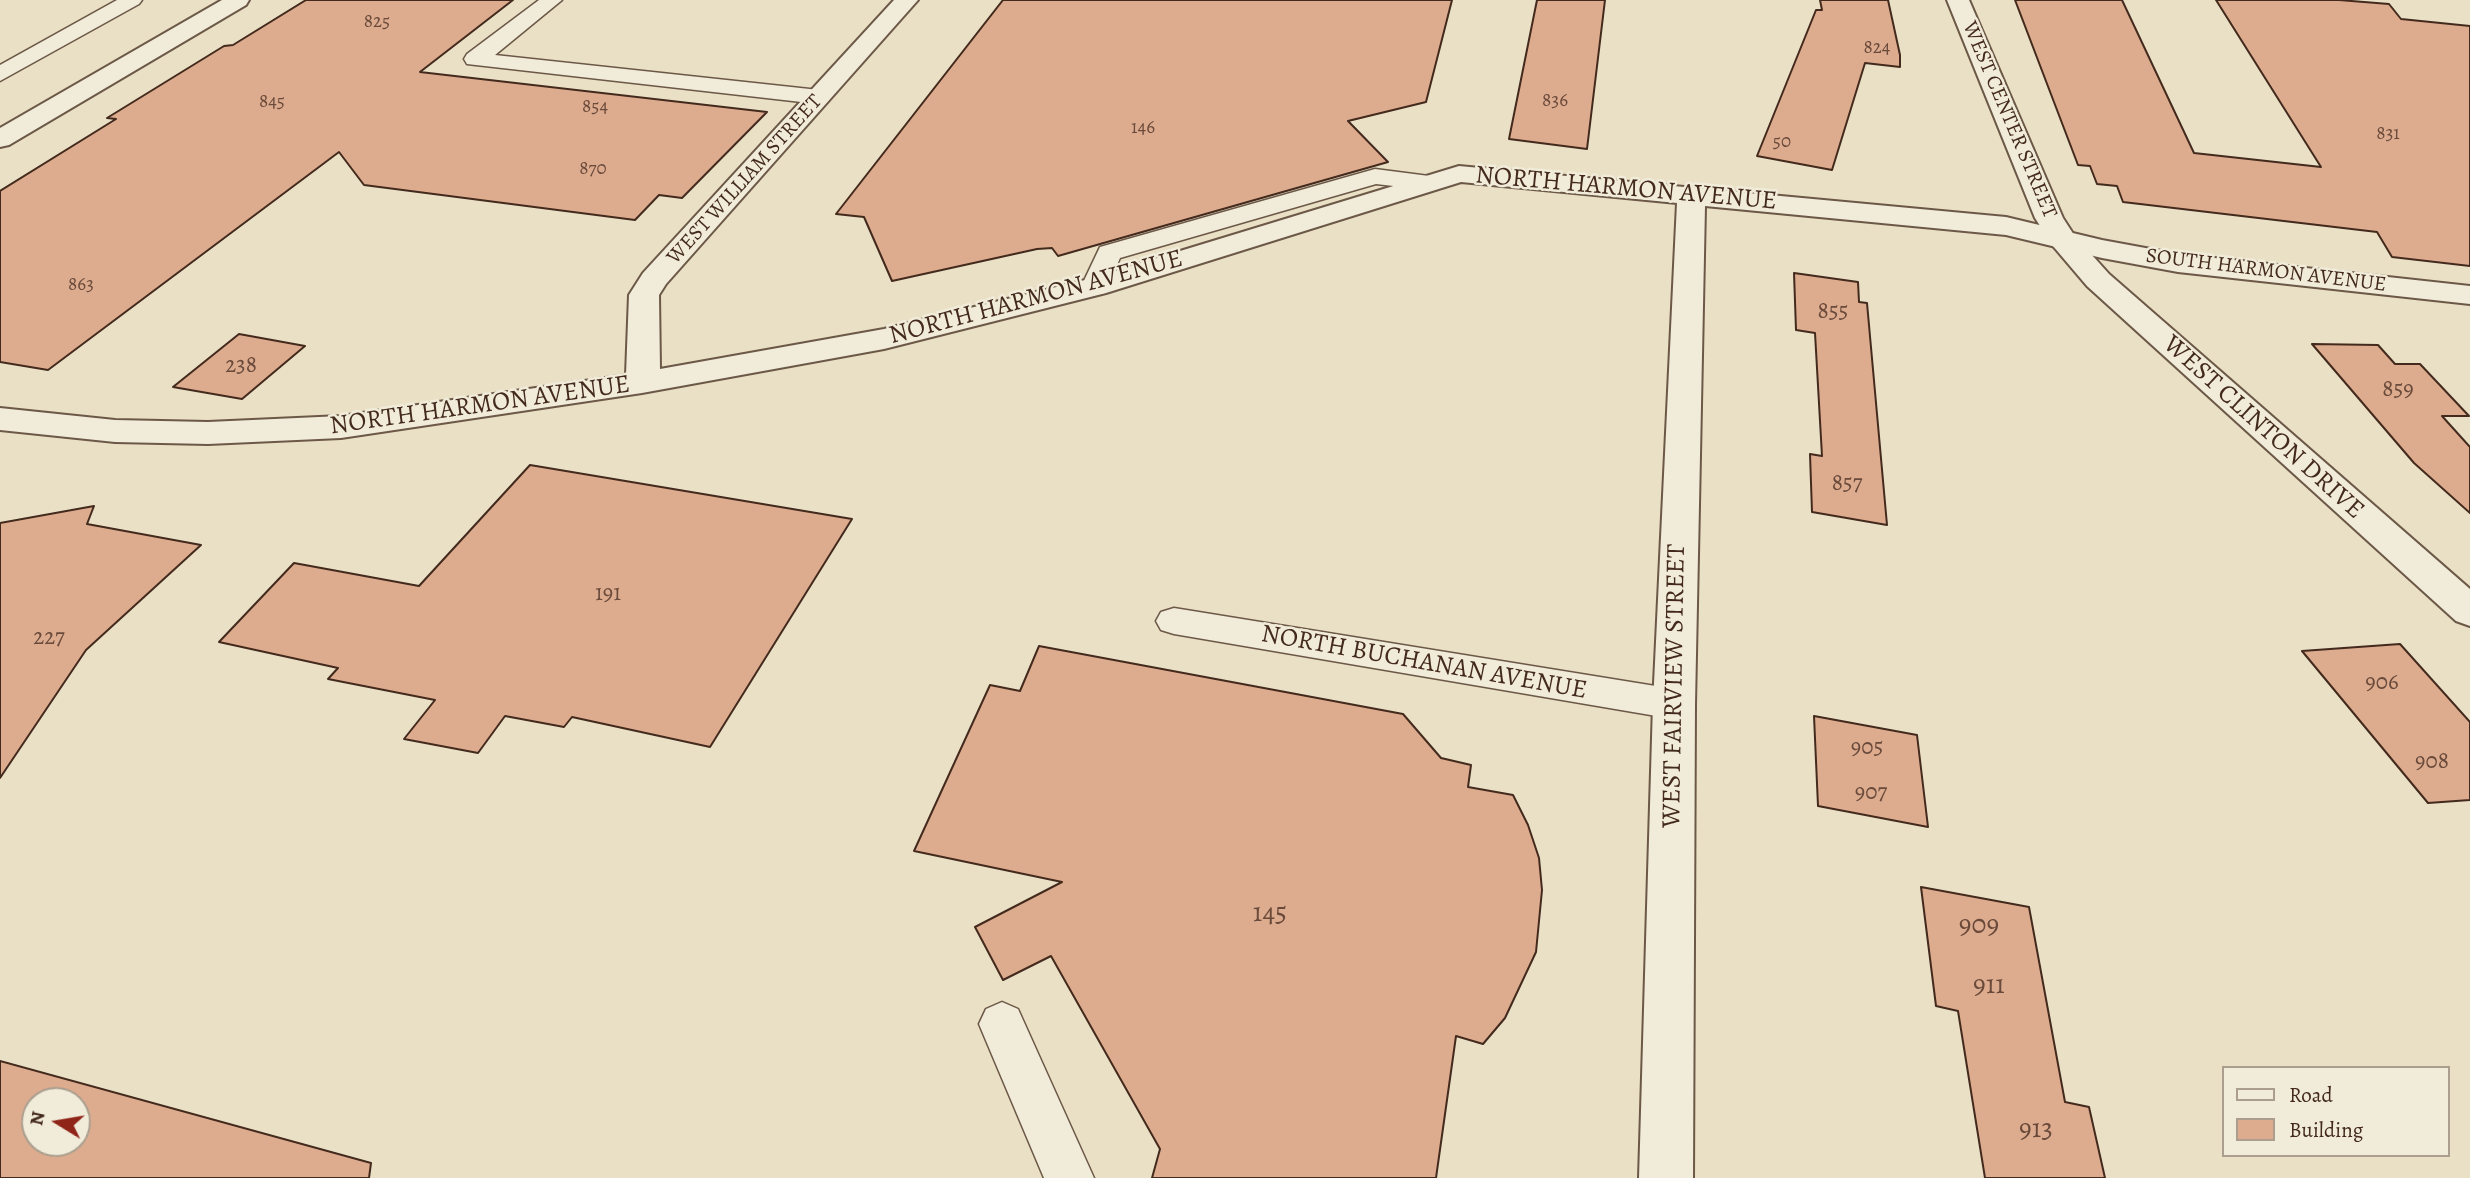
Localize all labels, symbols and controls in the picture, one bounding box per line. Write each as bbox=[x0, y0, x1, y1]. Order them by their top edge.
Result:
house number: 825 bbox=[364, 11, 390, 33]
street label: WEST CENTER STREET bbox=[1956, 18, 2062, 222]
house number: 824 bbox=[1864, 37, 1890, 59]
street label: WEST WILLIAM STREET bbox=[662, 90, 828, 270]
house number: 836 bbox=[1542, 90, 1568, 112]
house number: 845 bbox=[259, 91, 285, 113]
house number: 854 bbox=[582, 96, 608, 118]
house number: 146 bbox=[1131, 117, 1155, 139]
house number: 831 bbox=[2376, 123, 2400, 145]
house number: 50 bbox=[1773, 131, 1791, 153]
house number: 870 bbox=[579, 158, 607, 180]
street label: NORTH HARMON AVENUE bbox=[1474, 160, 1778, 218]
street label: NORTH HARMON AVENUE bbox=[886, 244, 1186, 352]
street label: SOUTH HARMON AVENUE bbox=[2144, 244, 2388, 298]
house number: 863 bbox=[68, 274, 94, 296]
house number: 855 bbox=[1818, 298, 1848, 326]
street label: WEST CLINTON DRIVE bbox=[2156, 330, 2370, 526]
house number: 238 bbox=[225, 352, 257, 380]
street label: NORTH HARMON AVENUE bbox=[328, 369, 632, 443]
house number: 859 bbox=[2382, 376, 2414, 404]
house number: 857 bbox=[1832, 470, 1862, 498]
street label: WEST FAIRVIEW STREET bbox=[1657, 544, 1693, 828]
house number: 191 bbox=[595, 580, 621, 608]
street label: NORTH BUCHANAN AVENUE bbox=[1259, 619, 1589, 707]
house number: 227 bbox=[33, 624, 65, 652]
house number: 906 bbox=[2365, 669, 2399, 697]
house number: 905 bbox=[1851, 734, 1883, 762]
house number: 908 bbox=[2415, 748, 2449, 776]
house number: 907 bbox=[1855, 779, 1887, 807]
house number: 145 bbox=[1253, 897, 1287, 931]
house number: 909 bbox=[1959, 909, 1999, 943]
house number: 911 bbox=[1973, 969, 2005, 1003]
legend bbox=[2222, 1066, 2449, 1157]
text: Road bbox=[2289, 1081, 2333, 1109]
north arrow bbox=[21, 1087, 91, 1157]
text: N bbox=[23, 1109, 51, 1128]
house number: 913 bbox=[2019, 1113, 2053, 1147]
text: Building bbox=[2289, 1116, 2363, 1144]

